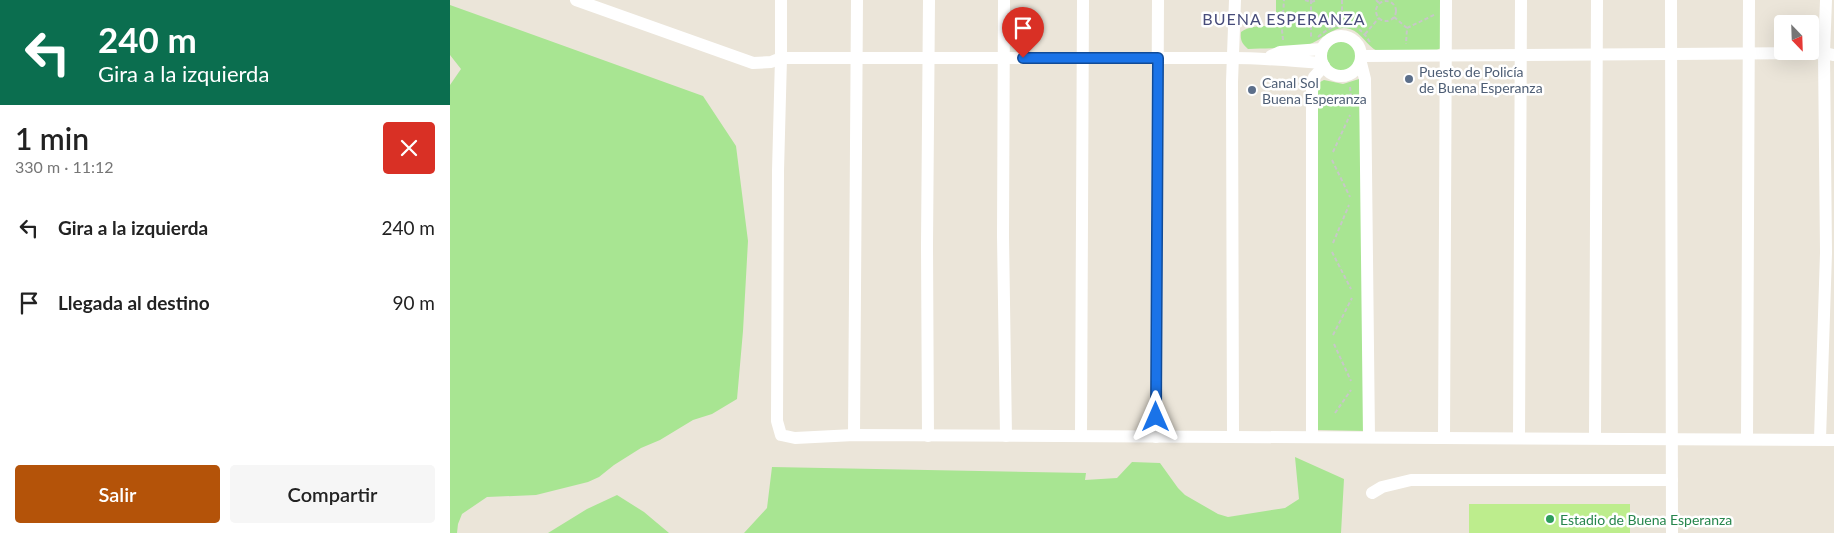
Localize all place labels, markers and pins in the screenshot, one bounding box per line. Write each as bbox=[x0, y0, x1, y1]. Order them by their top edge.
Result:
pin bbox=[1002, 7, 1044, 58]
place label: Puesto de Policía de Buena Esperanza bbox=[1419, 63, 1543, 96]
marker: Puesto de Policía de Buena Esperanza bbox=[1403, 73, 1415, 85]
place label: Canal Sol Buena Esperanza bbox=[1262, 74, 1367, 107]
marker: Canal Sol Buena Esperanza bbox=[1246, 84, 1258, 96]
place label: Estadio de Buena Esperanza bbox=[1560, 511, 1732, 528]
marker: Estadio de Buena Esperanza bbox=[1544, 513, 1556, 525]

